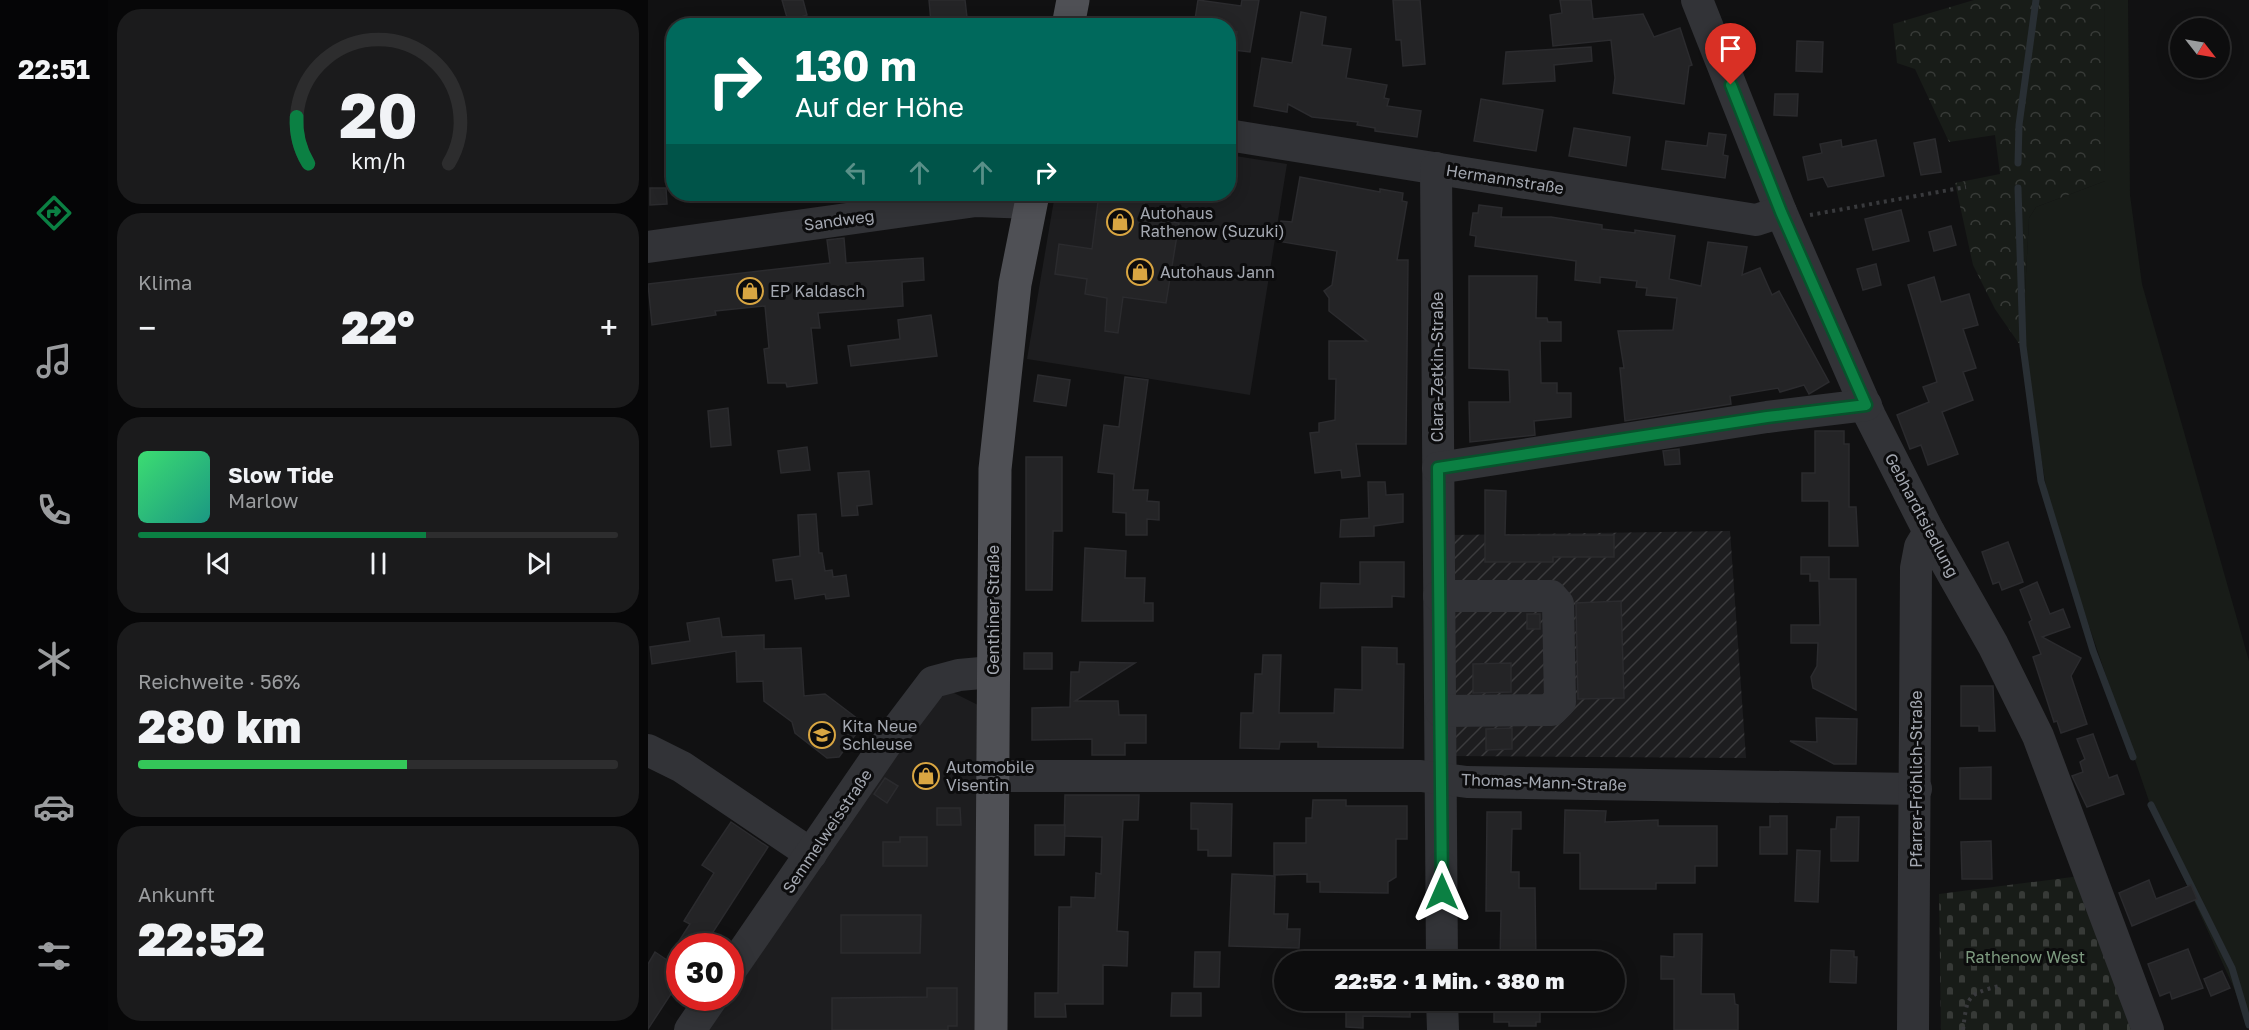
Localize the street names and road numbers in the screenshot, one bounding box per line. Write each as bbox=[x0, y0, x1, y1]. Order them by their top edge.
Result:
street label: Hermannstraße bbox=[1445, 160, 1565, 198]
street label: Sandweg bbox=[803, 205, 875, 235]
street label: Clara-Zetkin-Straße bbox=[1427, 292, 1447, 442]
street label: Gebhardtsiedlung bbox=[1881, 449, 1963, 581]
street label: Genthiner Straße bbox=[983, 545, 1003, 675]
street label: Pfarrer-Fröhlich-Straße bbox=[1906, 690, 1926, 868]
street label: Semmelweisstraße bbox=[778, 765, 876, 897]
street label: Thomas-Mann-Straße bbox=[1461, 769, 1627, 795]

